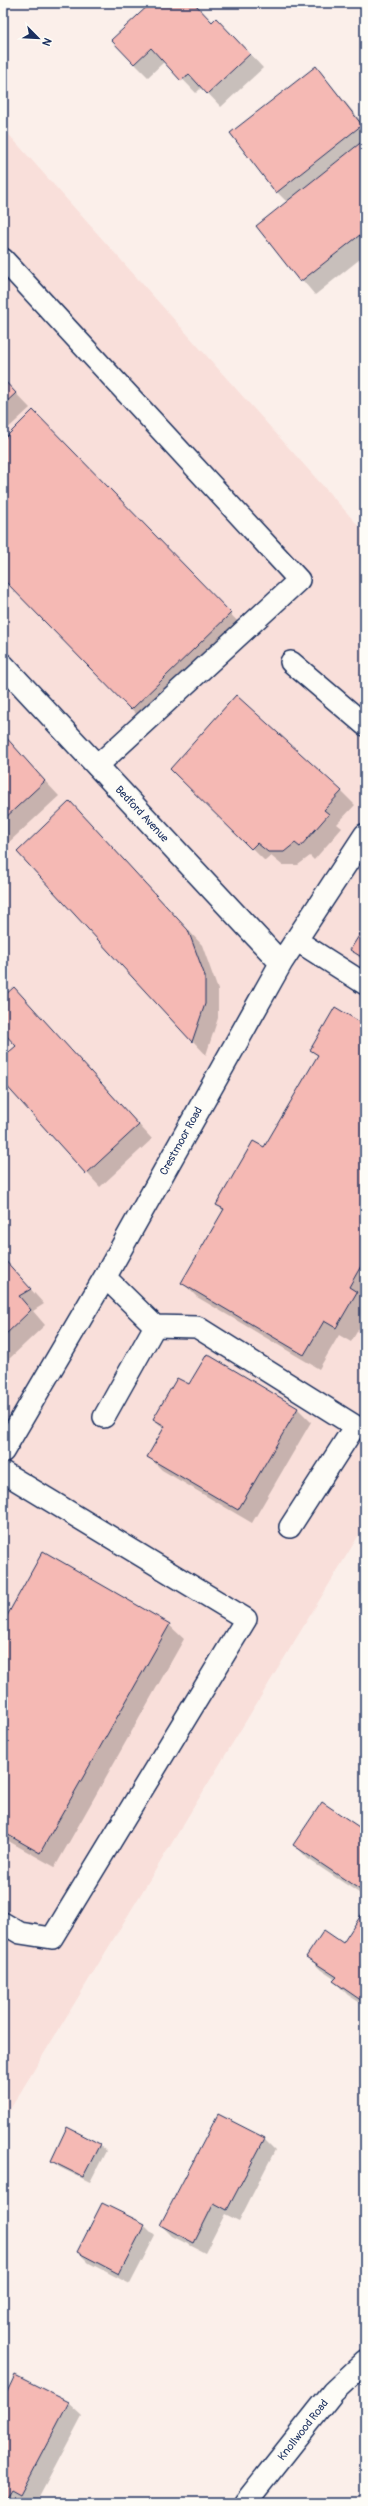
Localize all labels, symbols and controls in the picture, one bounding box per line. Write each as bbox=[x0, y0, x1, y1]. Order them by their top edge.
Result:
north arrow bbox=[18, 18, 58, 58]
text: N bbox=[39, 36, 54, 48]
street label: Bedford Avenue bbox=[113, 783, 172, 845]
street label: Crestmoor Road bbox=[157, 1105, 205, 1177]
street label: Knollwood Road bbox=[275, 2397, 331, 2463]

